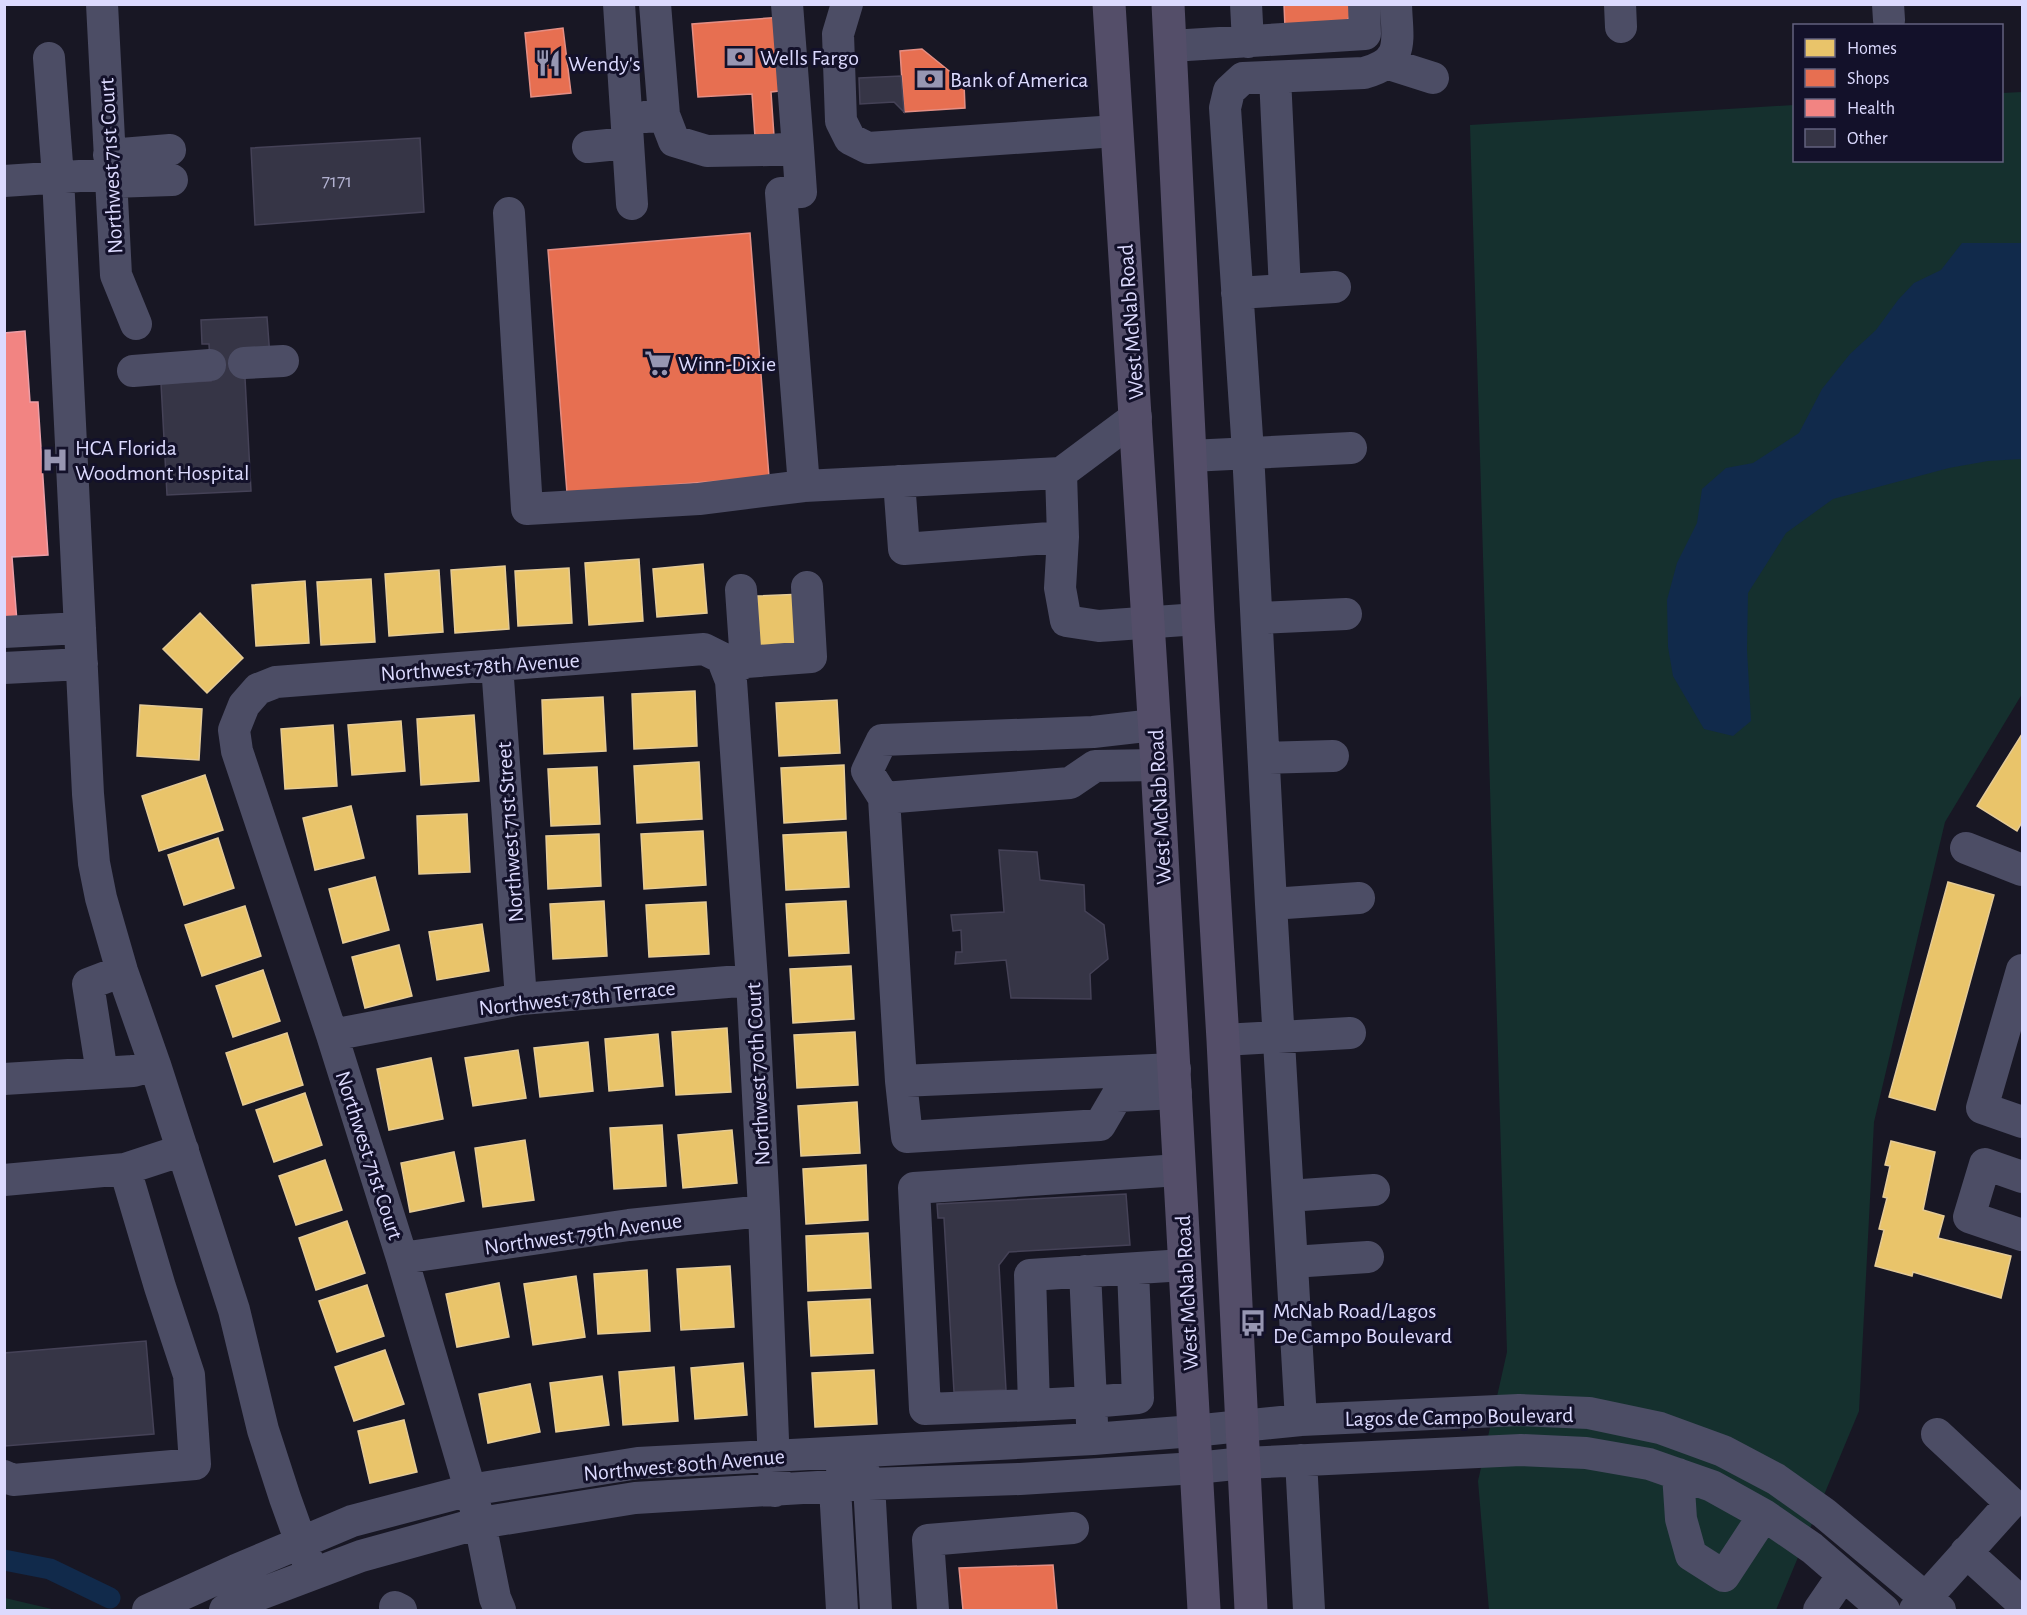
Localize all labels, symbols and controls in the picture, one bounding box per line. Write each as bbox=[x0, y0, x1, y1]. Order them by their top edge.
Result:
legend bbox=[1793, 24, 2003, 162]
text: Homes bbox=[1847, 40, 1897, 58]
bank icon: Wells Fargo bbox=[725, 42, 755, 72]
place label: Wells Fargo bbox=[760, 47, 859, 69]
restaurant icon: Wendy's bbox=[533, 48, 563, 78]
place label: Wendy's bbox=[568, 53, 641, 75]
bank icon: Bank of America bbox=[915, 64, 945, 94]
place label: Bank of America bbox=[950, 69, 1089, 91]
text: Shops bbox=[1847, 70, 1889, 88]
street label: Northwest 71st Court bbox=[95, 77, 127, 255]
text: Health bbox=[1847, 100, 1895, 118]
text: Other bbox=[1847, 130, 1888, 148]
house number: 7171 bbox=[322, 171, 352, 191]
street label: West McNab Road bbox=[1115, 243, 1147, 400]
supermarket icon: Winn-Dixie bbox=[643, 348, 673, 378]
place label: Winn-Dixie bbox=[678, 353, 776, 375]
place label: HCA Florida Woodmont Hospital bbox=[75, 437, 250, 484]
hospital icon: HCA Florida Woodmont Hospital bbox=[40, 445, 70, 475]
street label: Northwest 78th Avenue bbox=[380, 649, 580, 685]
street label: West McNab Road bbox=[1145, 729, 1175, 885]
street label: Northwest 71st Street bbox=[493, 741, 527, 923]
street label: Northwest 78th Terrace bbox=[478, 977, 677, 1019]
street label: Northwest 70th Court bbox=[742, 982, 774, 1166]
street label: Northwest 71st Court bbox=[331, 1068, 407, 1243]
street label: Northwest 79th Avenue bbox=[483, 1209, 683, 1259]
street label: West McNab Road bbox=[1172, 1215, 1202, 1371]
place label: McNab Road/Lagos De Campo Boulevard bbox=[1273, 1300, 1452, 1347]
bus stop icon: McNab Road/Lagos De Campo Boulevard bbox=[1238, 1308, 1268, 1338]
street label: Lagos de Campo Boulevard bbox=[1344, 1404, 1574, 1430]
street label: Northwest 80th Avenue bbox=[582, 1445, 786, 1485]

